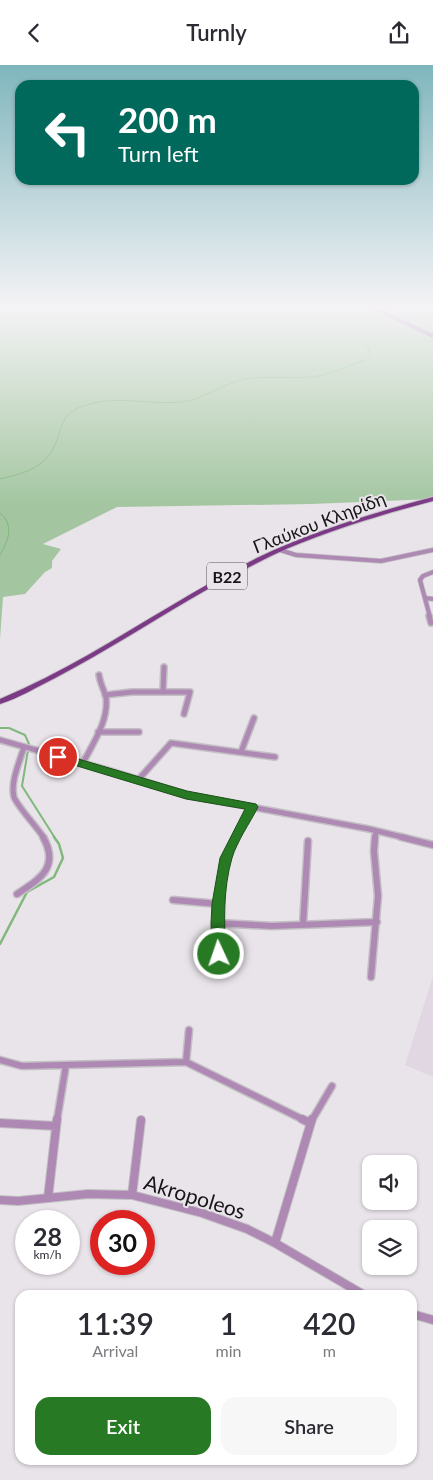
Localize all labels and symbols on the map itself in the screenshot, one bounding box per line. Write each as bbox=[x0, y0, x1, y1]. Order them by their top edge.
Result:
street label: Γλαύκου Κληρίδη bbox=[250, 487, 388, 557]
road number: B22 bbox=[207, 563, 247, 589]
pin bbox=[37, 736, 79, 778]
position arrow bbox=[192, 927, 244, 979]
street label: Akropoleos bbox=[141, 1169, 249, 1223]
speed limit sign: 30 bbox=[90, 1210, 155, 1275]

